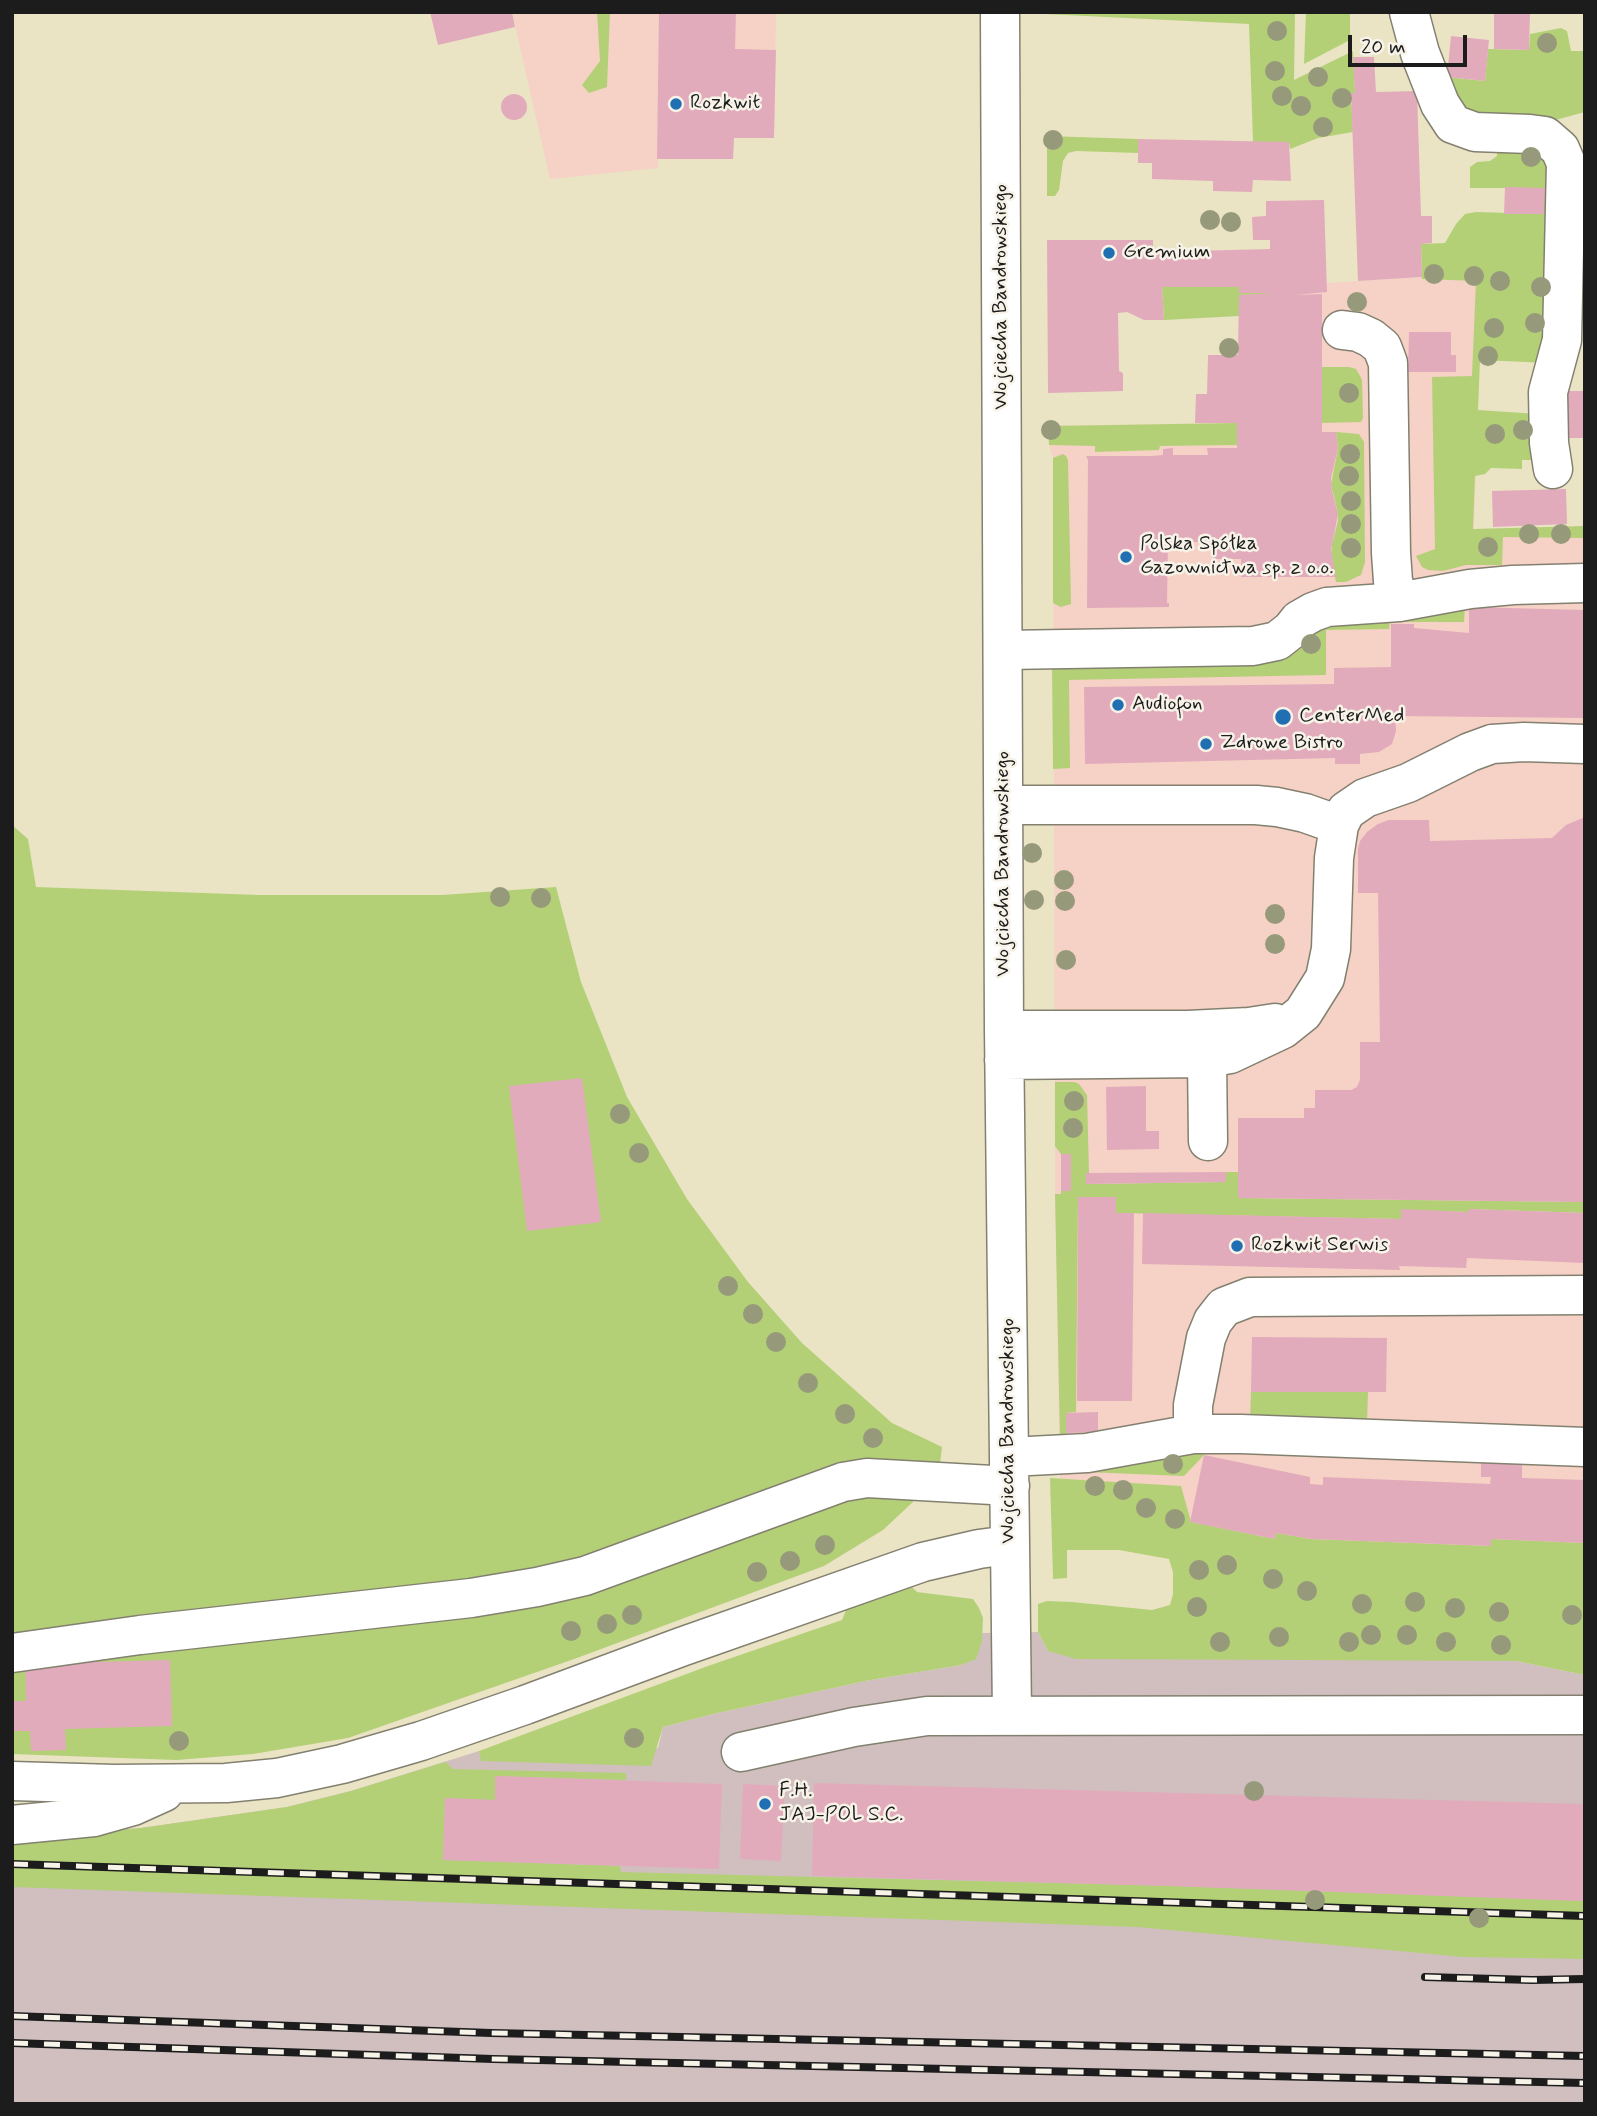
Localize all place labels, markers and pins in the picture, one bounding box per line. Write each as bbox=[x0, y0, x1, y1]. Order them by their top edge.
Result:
place label: Rozkwit bbox=[690, 91, 760, 117]
marker: Rozkwit bbox=[668, 96, 684, 112]
place label: Gremium bbox=[1123, 240, 1210, 266]
marker: Gremium bbox=[1101, 245, 1117, 261]
place label: Polska Spółka Gazownictwa sp. z o.o. bbox=[1140, 532, 1334, 582]
marker: Polska Spółka Gazownictwa sp. z o.o. bbox=[1118, 549, 1134, 565]
place label: Audiofon bbox=[1132, 692, 1203, 718]
marker: Audiofon bbox=[1110, 697, 1126, 713]
place label: CenterMed bbox=[1299, 704, 1405, 730]
marker: CenterMed bbox=[1273, 707, 1293, 727]
place label: Zdrowe Bistro bbox=[1220, 731, 1343, 757]
marker: Zdrowe Bistro bbox=[1198, 736, 1214, 752]
place label: Rozkwit Serwis bbox=[1251, 1233, 1388, 1259]
marker: Rozkwit Serwis bbox=[1229, 1238, 1245, 1254]
place label: F.H. JAJ-POL S.C. bbox=[779, 1779, 903, 1829]
marker: F.H. JAJ-POL S.C. bbox=[757, 1796, 773, 1812]

